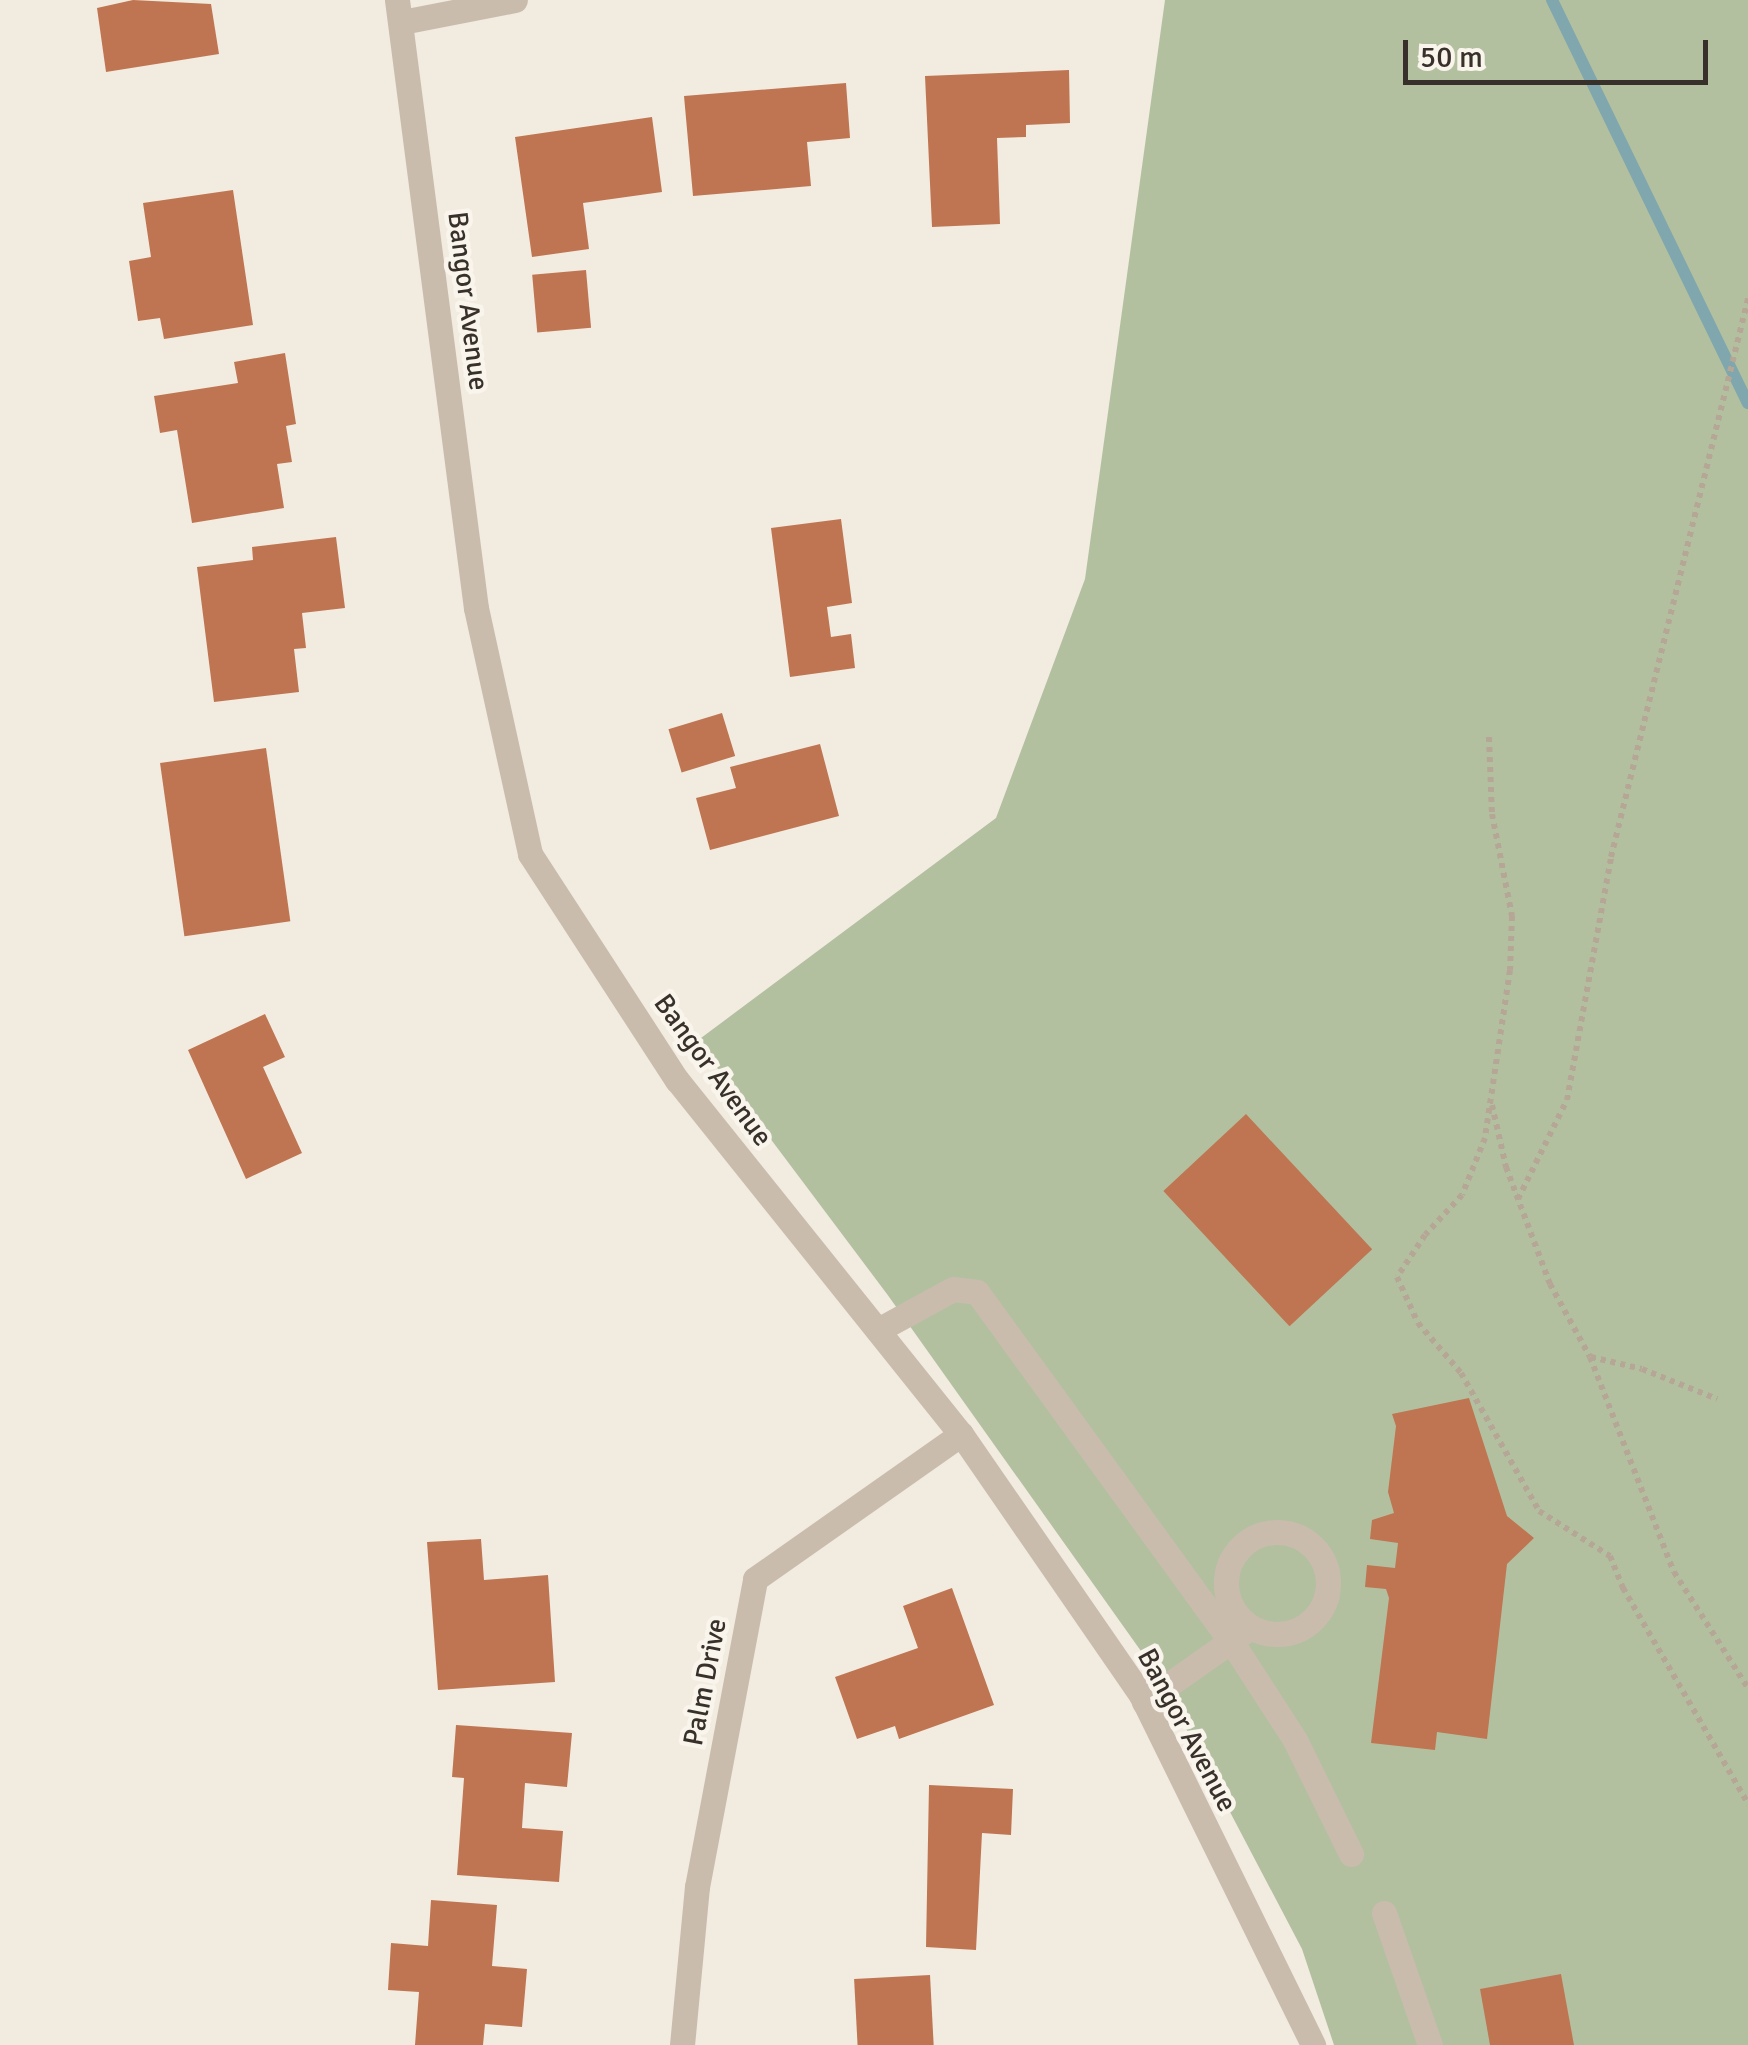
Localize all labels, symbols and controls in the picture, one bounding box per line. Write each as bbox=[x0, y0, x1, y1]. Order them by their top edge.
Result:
scale bar bbox=[1408, 20, 1713, 82]
text: 50 m bbox=[1420, 39, 1483, 76]
street label: Bangor Avenue bbox=[440, 210, 496, 392]
street label: Bangor Avenue bbox=[647, 987, 779, 1153]
street label: Palm Drive bbox=[676, 1616, 734, 1748]
street label: Bangor Avenue bbox=[1130, 1643, 1244, 1817]

